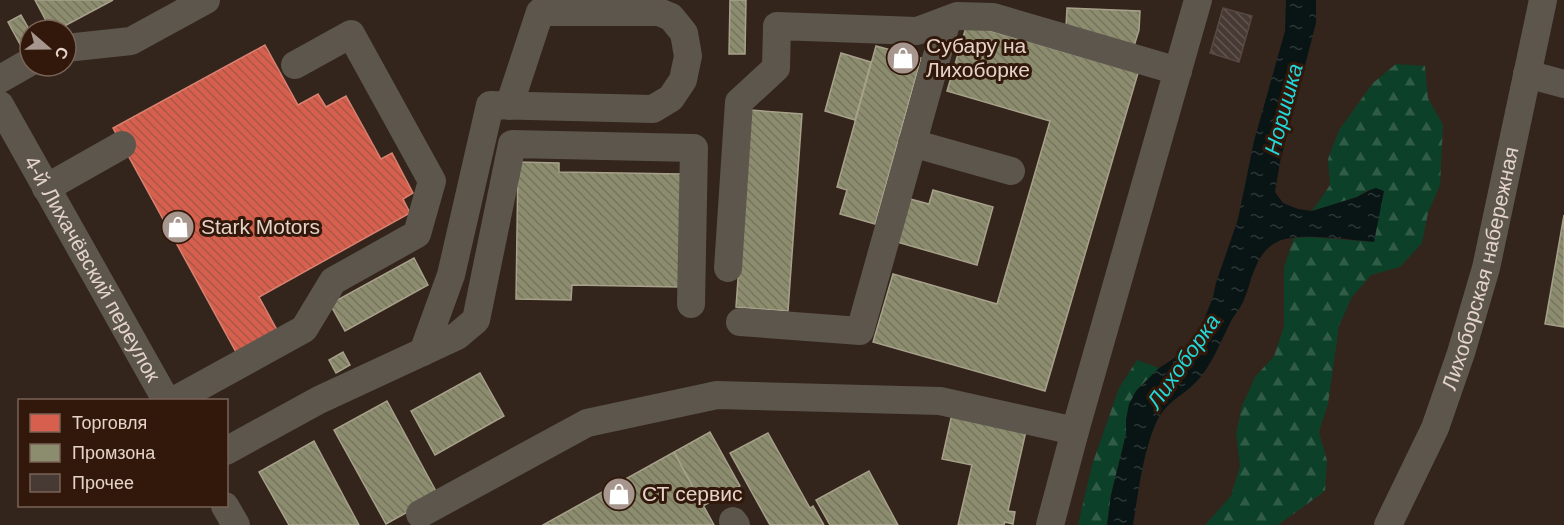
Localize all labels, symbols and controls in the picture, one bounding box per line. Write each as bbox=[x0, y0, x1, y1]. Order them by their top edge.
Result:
north arrow bbox=[18, 18, 78, 78]
place label: Субару на Лихоборке bbox=[926, 34, 1030, 81]
shop icon: Субару на Лихоборке bbox=[885, 40, 921, 76]
text: С bbox=[52, 45, 72, 62]
water label: Норишка bbox=[1259, 61, 1308, 158]
street label: Лихоборская набережная bbox=[1437, 145, 1522, 393]
street label: 4-й Лихачёвский переулок bbox=[20, 152, 166, 386]
shop icon: Stark Motors bbox=[160, 209, 196, 245]
place label: Stark Motors bbox=[201, 215, 320, 238]
water label: Лихоборка bbox=[1141, 309, 1225, 415]
legend bbox=[18, 399, 228, 507]
text: Торговля bbox=[72, 413, 147, 433]
text: Промзона bbox=[72, 443, 156, 463]
text: Прочее bbox=[72, 473, 134, 493]
shop icon: СТ сервис bbox=[601, 476, 637, 512]
place label: СТ сервис bbox=[642, 482, 742, 505]

